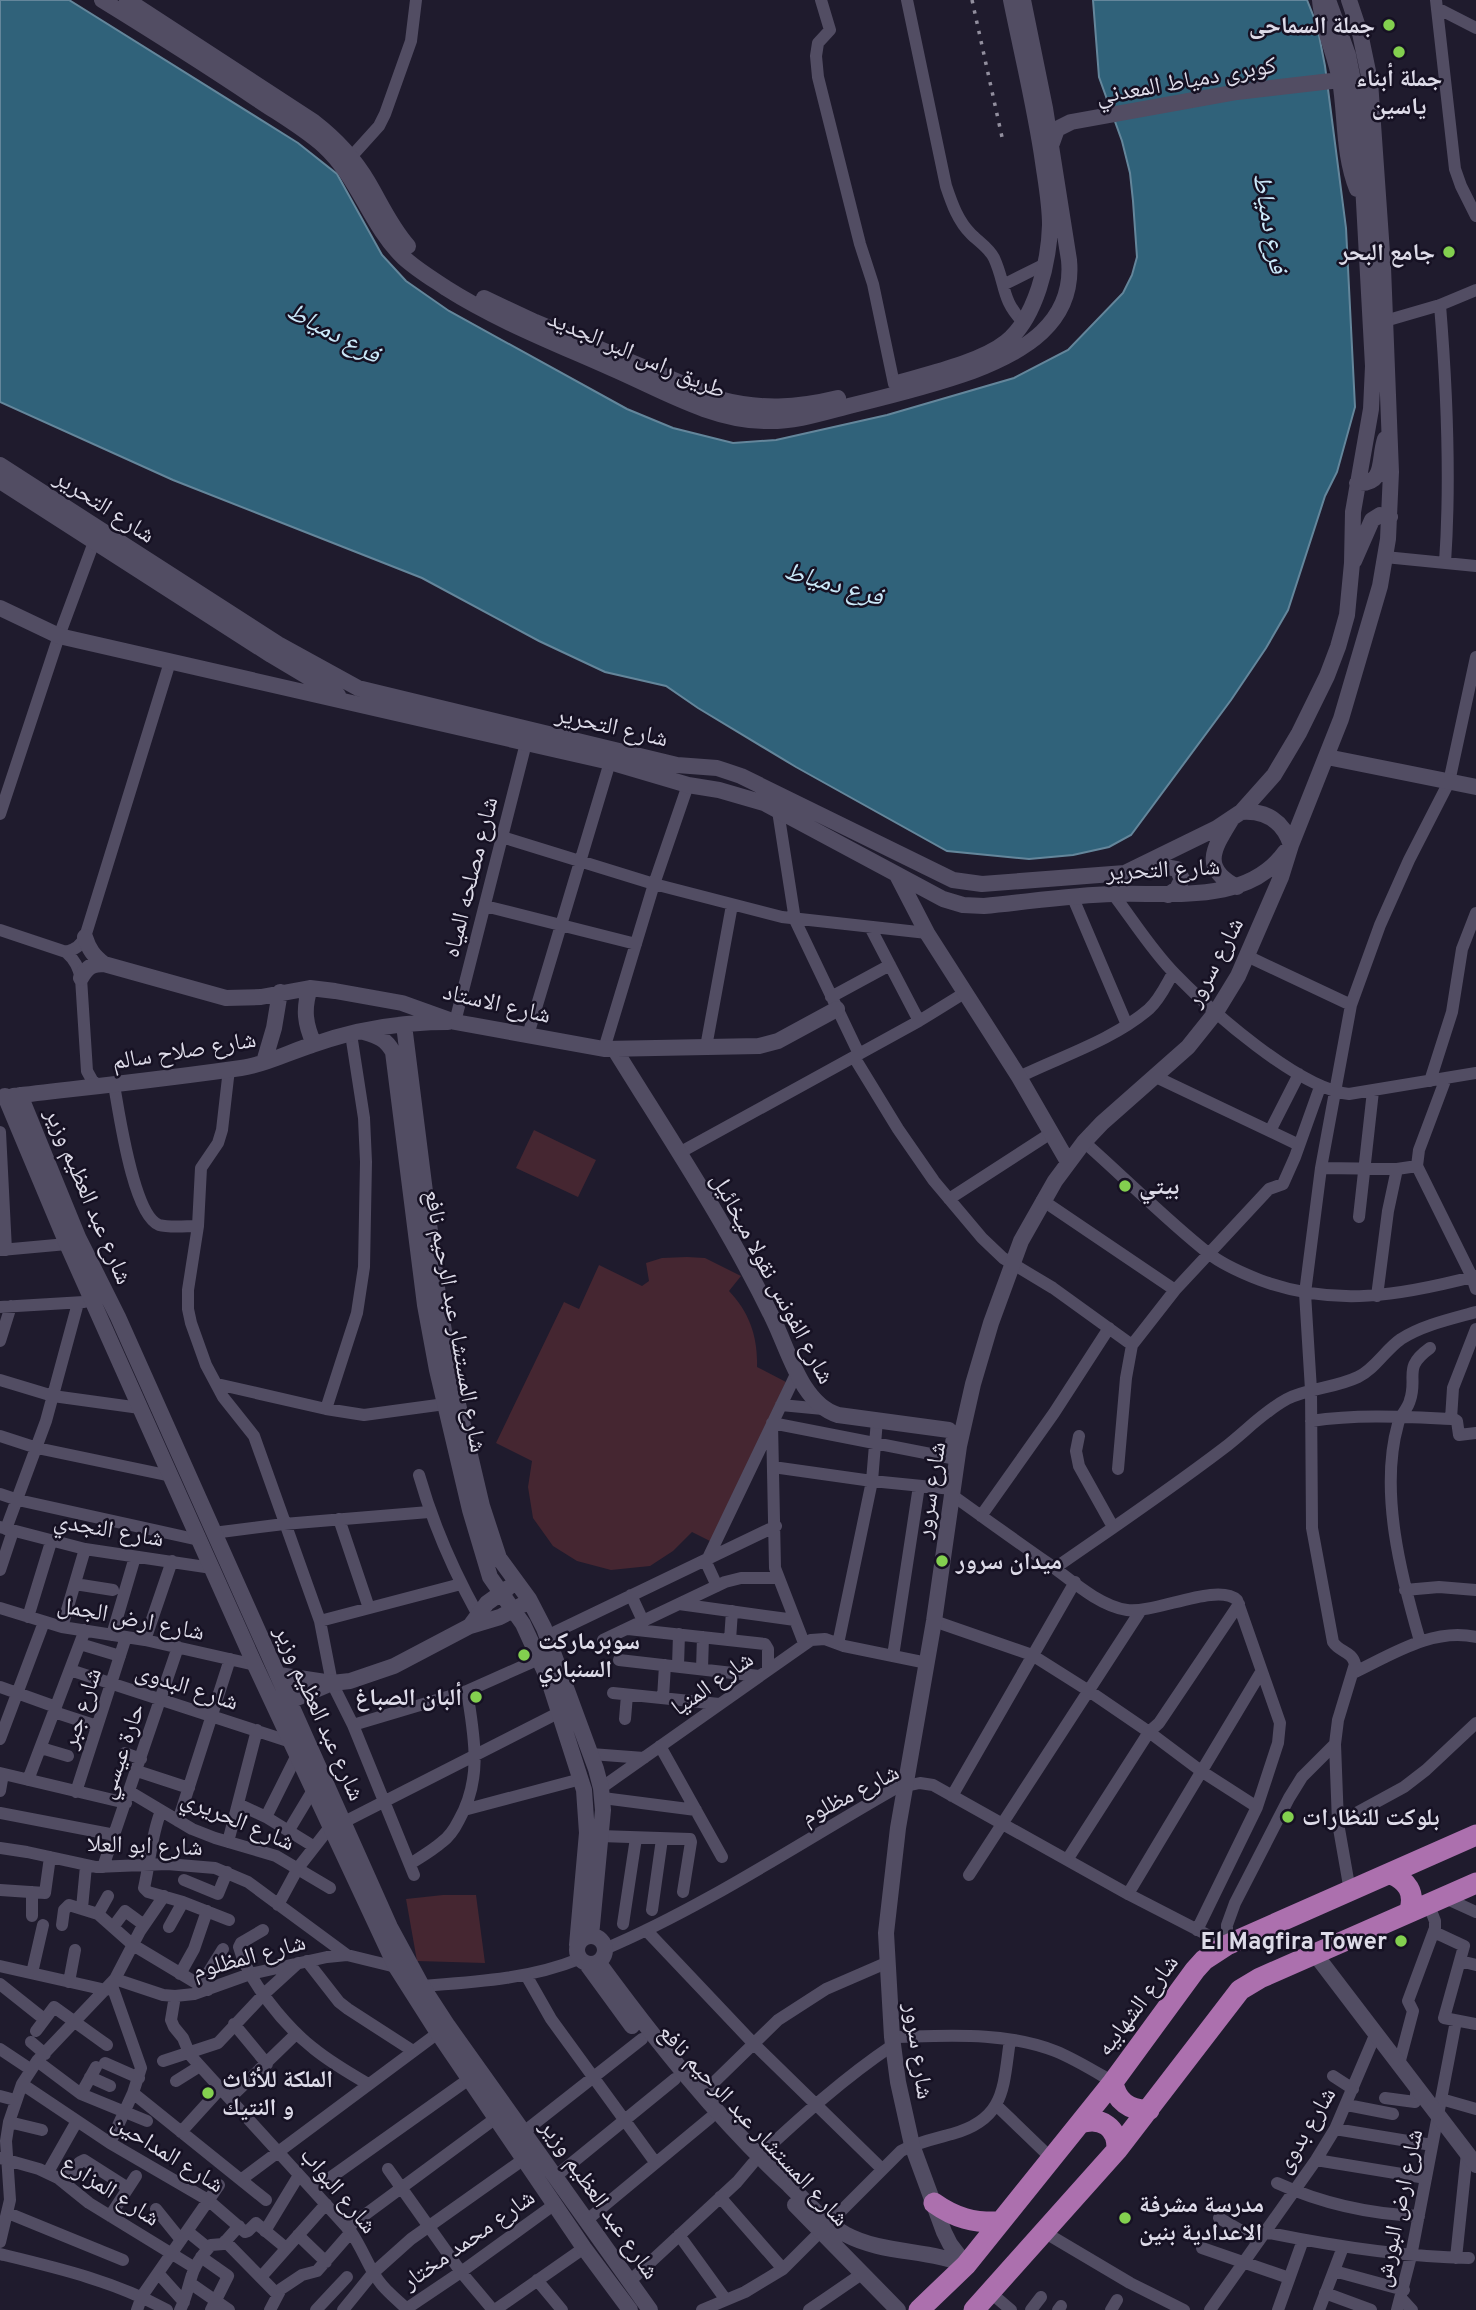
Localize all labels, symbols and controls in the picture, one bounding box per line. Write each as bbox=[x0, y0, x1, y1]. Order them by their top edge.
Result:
place label: جملة السماحى bbox=[1249, 12, 1375, 42]
marker: جملة السماحى bbox=[1381, 17, 1397, 33]
marker: جملة أبناء ياسين bbox=[1391, 44, 1407, 60]
street label: كوبرى دمياط المعدني bbox=[1094, 51, 1279, 115]
place label: جملة أبناء ياسين bbox=[1356, 62, 1442, 123]
water label: فرع دمياط bbox=[1243, 171, 1294, 277]
place label: جامع البحر bbox=[1338, 239, 1435, 269]
marker: جامع البحر bbox=[1441, 244, 1457, 260]
water label: فرع دمياط bbox=[280, 296, 386, 373]
street label: طريق راس البر الجديد bbox=[543, 305, 730, 407]
street label: شارع التحرير bbox=[47, 463, 160, 551]
water label: فرع دمياط bbox=[780, 556, 888, 616]
street label: شارع التحرير bbox=[552, 700, 671, 755]
street label: شارع مصلحه المياه bbox=[437, 794, 506, 961]
street label: شارع التحرير bbox=[1104, 853, 1221, 889]
street label: شارع سرور bbox=[1179, 913, 1252, 1014]
street label: شارع الاستاد bbox=[440, 978, 553, 1032]
street label: شارع صلاح سالم bbox=[110, 1026, 258, 1078]
street label: شارع عبد العظيم وزير bbox=[36, 1103, 138, 1289]
street label: شارع الفونس نقولا ميخائيل bbox=[703, 1168, 840, 1390]
place label: بيتي bbox=[1139, 1173, 1179, 1205]
marker: بيتي bbox=[1117, 1178, 1133, 1194]
street label: شارع المستشار عبد الرحيم نافع bbox=[416, 1188, 492, 1455]
street label: شارع سرور bbox=[909, 1440, 954, 1542]
street label: شارع النجدي bbox=[51, 1507, 166, 1557]
place label: ميدان سرور bbox=[955, 1548, 1062, 1578]
marker: ميدان سرور bbox=[934, 1553, 950, 1569]
street label: شارع ارض الجمل bbox=[55, 1591, 207, 1649]
street label: شارع عبد العظيم وزير bbox=[266, 1621, 370, 1806]
place label: سوبرماركت السنباري bbox=[538, 1628, 640, 1688]
street label: شارع المنيا bbox=[666, 1645, 760, 1724]
marker: سوبرماركت السنباري bbox=[516, 1647, 532, 1663]
street label: شارع البدوى bbox=[131, 1657, 242, 1719]
street label: شارع جبر bbox=[55, 1664, 110, 1754]
place label: ألبان الصباغ bbox=[355, 1681, 462, 1714]
marker: ألبان الصباغ bbox=[468, 1689, 484, 1705]
street label: حارة عيسي bbox=[93, 1700, 155, 1804]
street label: شارع مظلوم bbox=[797, 1758, 905, 1833]
street label: شارع الحريري bbox=[175, 1784, 299, 1861]
place label: بلوكت للنظارات bbox=[1302, 1804, 1440, 1834]
marker: بلوكت للنظارات bbox=[1280, 1809, 1296, 1825]
street label: شارع ابو العلا bbox=[87, 1830, 203, 1864]
street label: شارع المظلوم bbox=[190, 1928, 309, 1987]
place label: El Magfira Tower bbox=[1201, 1928, 1387, 1958]
marker: El Magfira Tower bbox=[1393, 1933, 1409, 1949]
street label: شارع الشهابيه bbox=[1091, 1950, 1186, 2063]
street label: شارع سرور bbox=[895, 2000, 939, 2102]
street label: شارع المستشار عبد الرحيم نافع bbox=[651, 2019, 854, 2234]
place label: الملكة للأثاث و النتيك bbox=[222, 2066, 333, 2124]
street label: شارع بدوى bbox=[1269, 2082, 1344, 2180]
marker: الملكة للأثاث و النتيك bbox=[200, 2085, 216, 2101]
street label: شارع المداحين bbox=[105, 2108, 229, 2201]
street label: شارع عبد العظيم وزير bbox=[531, 2113, 665, 2286]
street label: شارع ارض البورش bbox=[1369, 2127, 1431, 2290]
street label: شارع البواب bbox=[292, 2142, 383, 2241]
street label: شارع المزارع bbox=[55, 2149, 165, 2235]
street label: شارع محمد مختار bbox=[396, 2184, 542, 2298]
place label: مدرسة مشرفة الاعدادية بنين bbox=[1139, 2191, 1264, 2249]
marker: مدرسة مشرفة الاعدادية بنين bbox=[1117, 2210, 1133, 2226]

